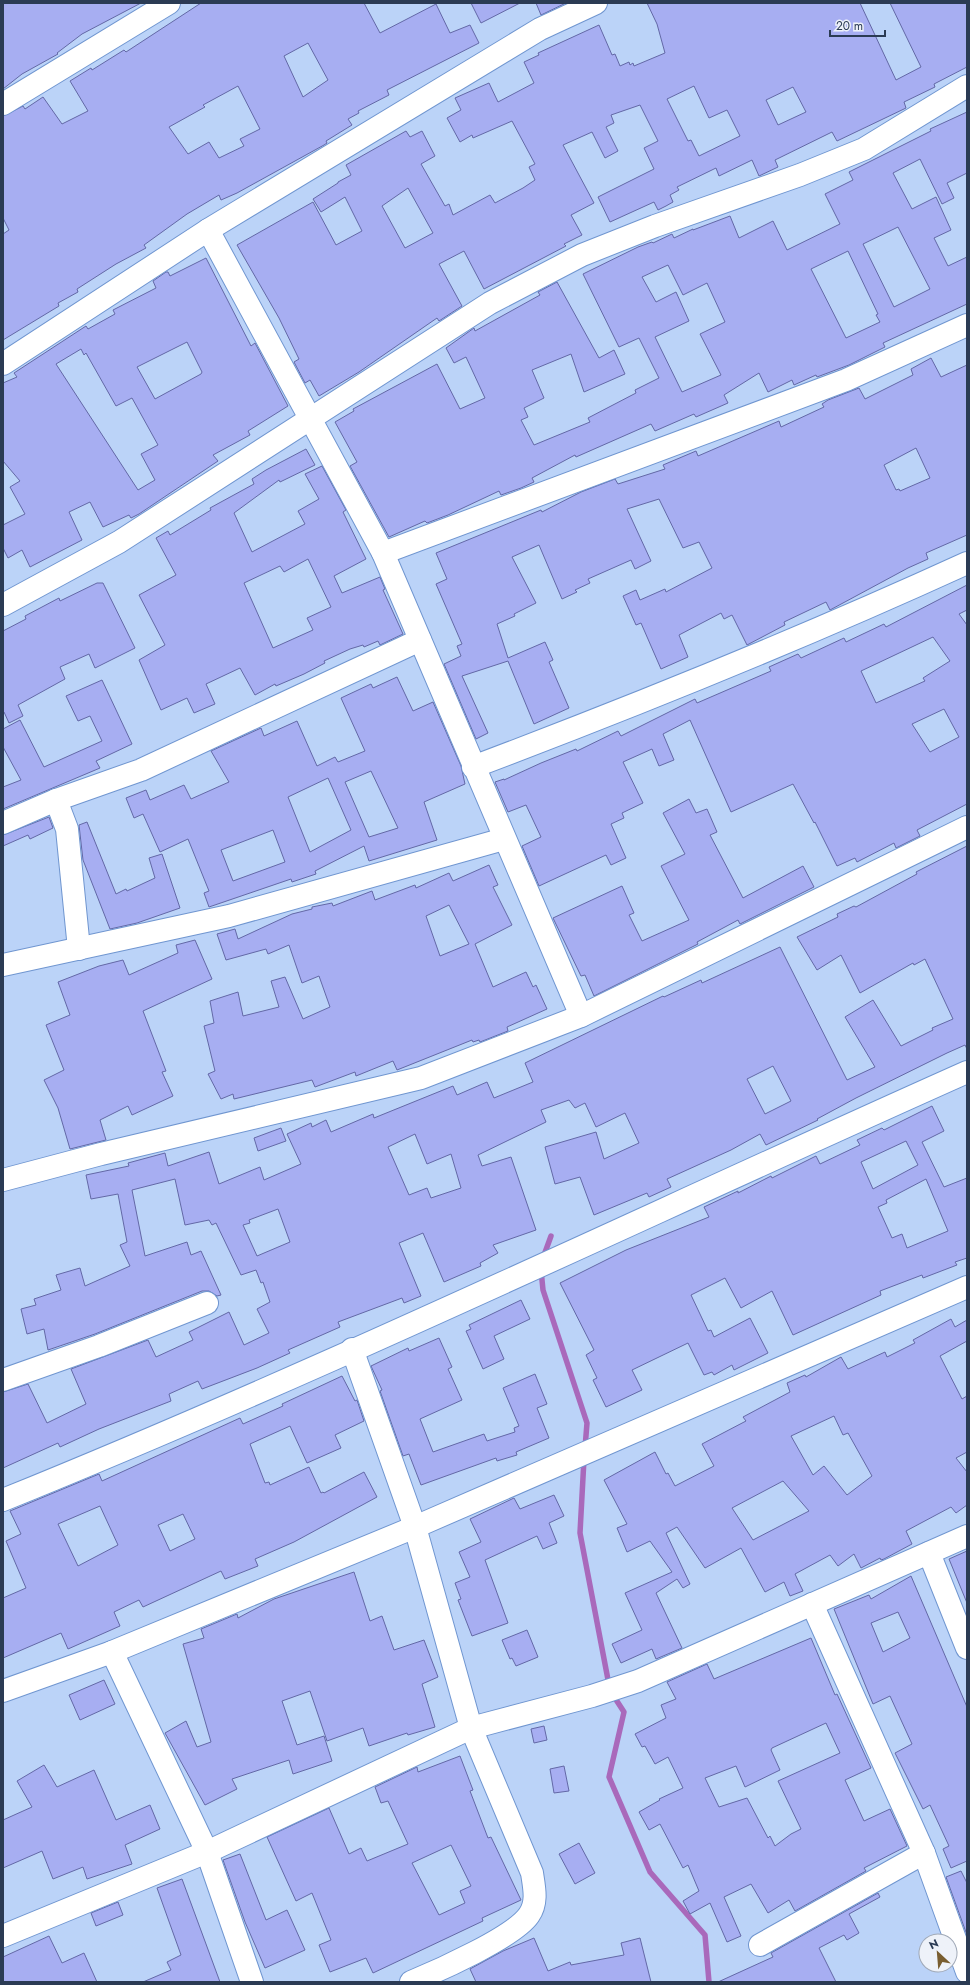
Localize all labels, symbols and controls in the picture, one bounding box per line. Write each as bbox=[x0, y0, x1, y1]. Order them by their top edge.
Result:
scale bar bbox=[830, 12, 885, 38]
text: 20 m bbox=[836, 17, 863, 35]
north arrow bbox=[918, 1933, 958, 1973]
text: N bbox=[926, 1935, 941, 1953]

